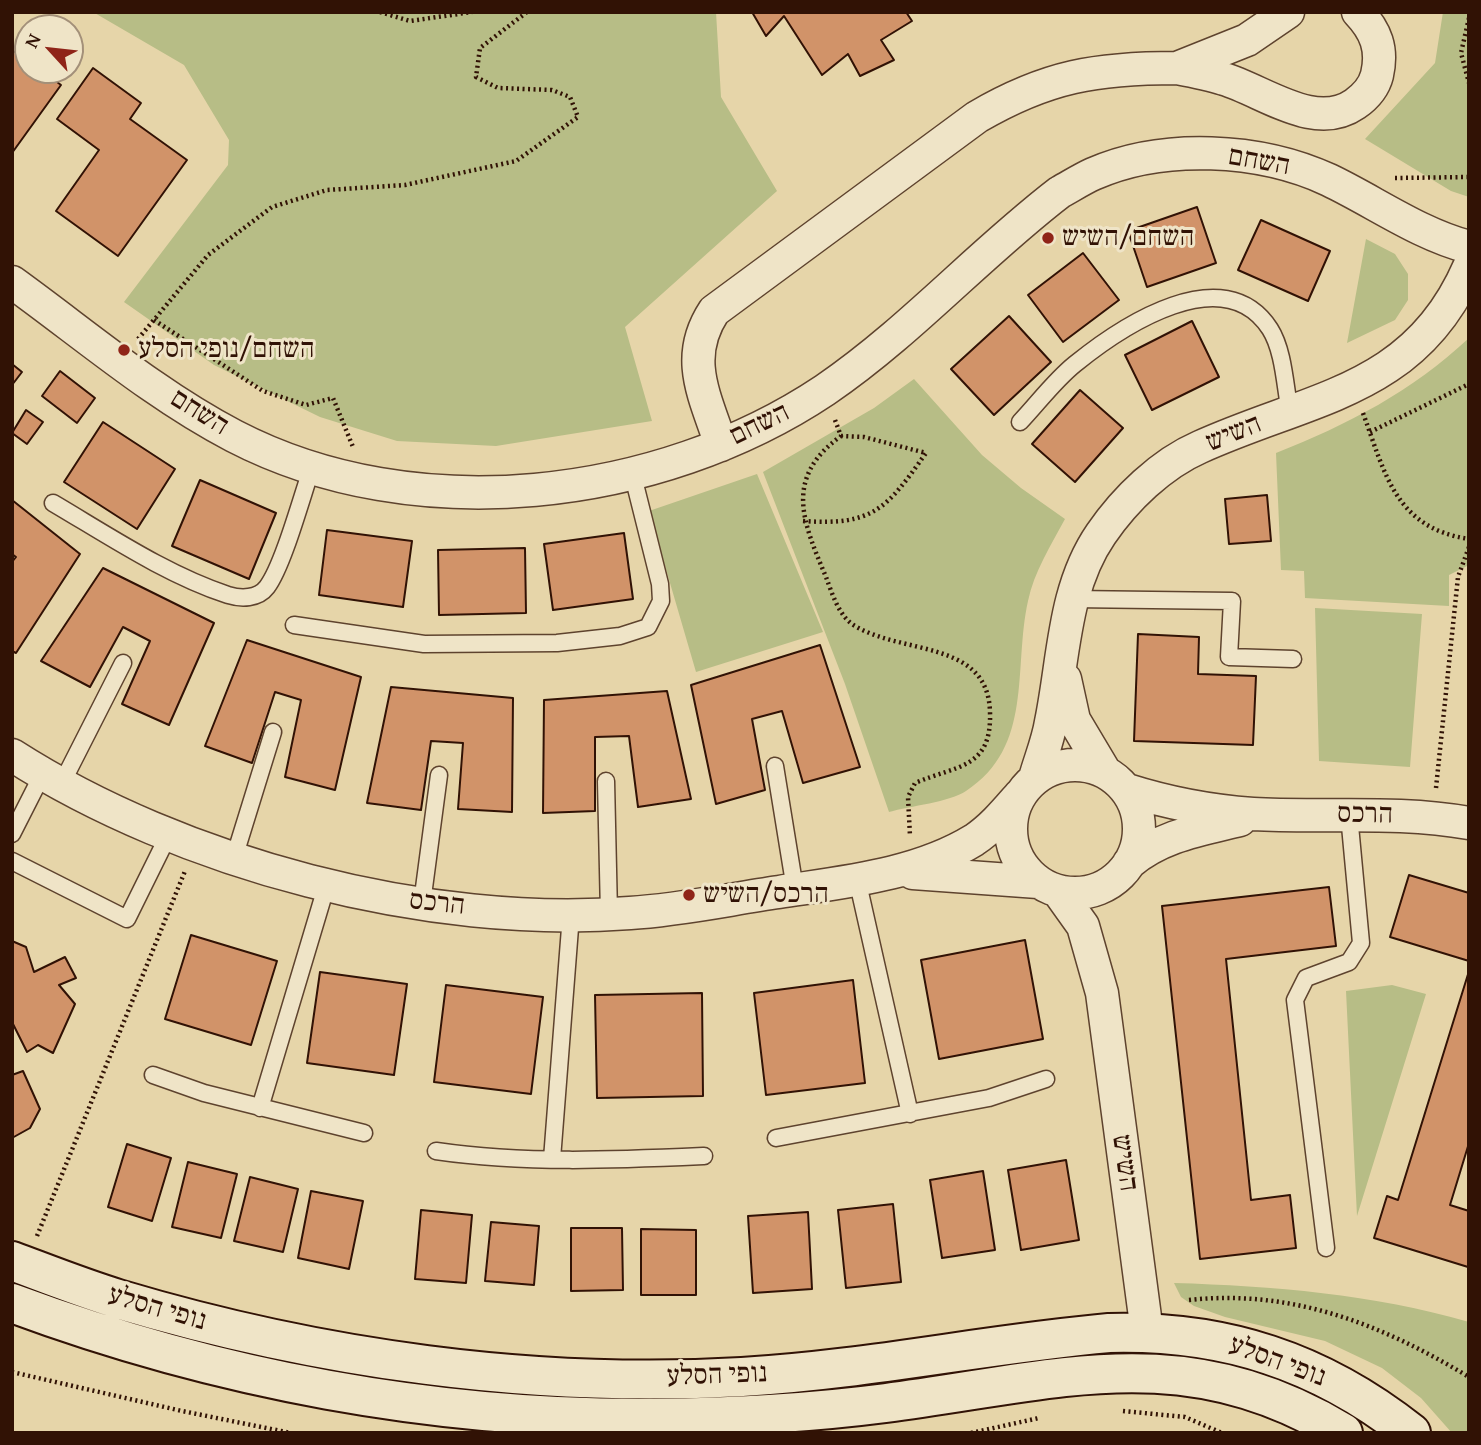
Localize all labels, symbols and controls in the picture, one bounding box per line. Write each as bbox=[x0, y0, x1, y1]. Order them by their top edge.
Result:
north arrow bbox=[14, 14, 84, 84]
text: N bbox=[17, 28, 47, 52]
street label: השחם bbox=[1225, 140, 1293, 184]
place label: השחם/השיש bbox=[1062, 221, 1194, 255]
marker: השחם/השיש bbox=[1040, 230, 1056, 246]
place label: השחם/נופי הסלע bbox=[138, 333, 314, 367]
marker: השחם/נופי הסלע bbox=[116, 342, 132, 358]
street label: השחם bbox=[164, 382, 234, 444]
street label: השחם bbox=[725, 396, 795, 454]
street label: השיש bbox=[1201, 408, 1267, 460]
street label: הרכס bbox=[1337, 798, 1393, 832]
place label: הרכס/השיש bbox=[703, 878, 829, 912]
street label: הרכס bbox=[408, 884, 466, 924]
marker: הרכס/השיש bbox=[681, 887, 697, 903]
street label: השיש bbox=[1103, 1133, 1145, 1193]
street label: נופי הסלע bbox=[104, 1279, 210, 1339]
street label: נופי הסלע bbox=[1224, 1329, 1330, 1395]
street label: נופי הסלע bbox=[666, 1357, 768, 1395]

